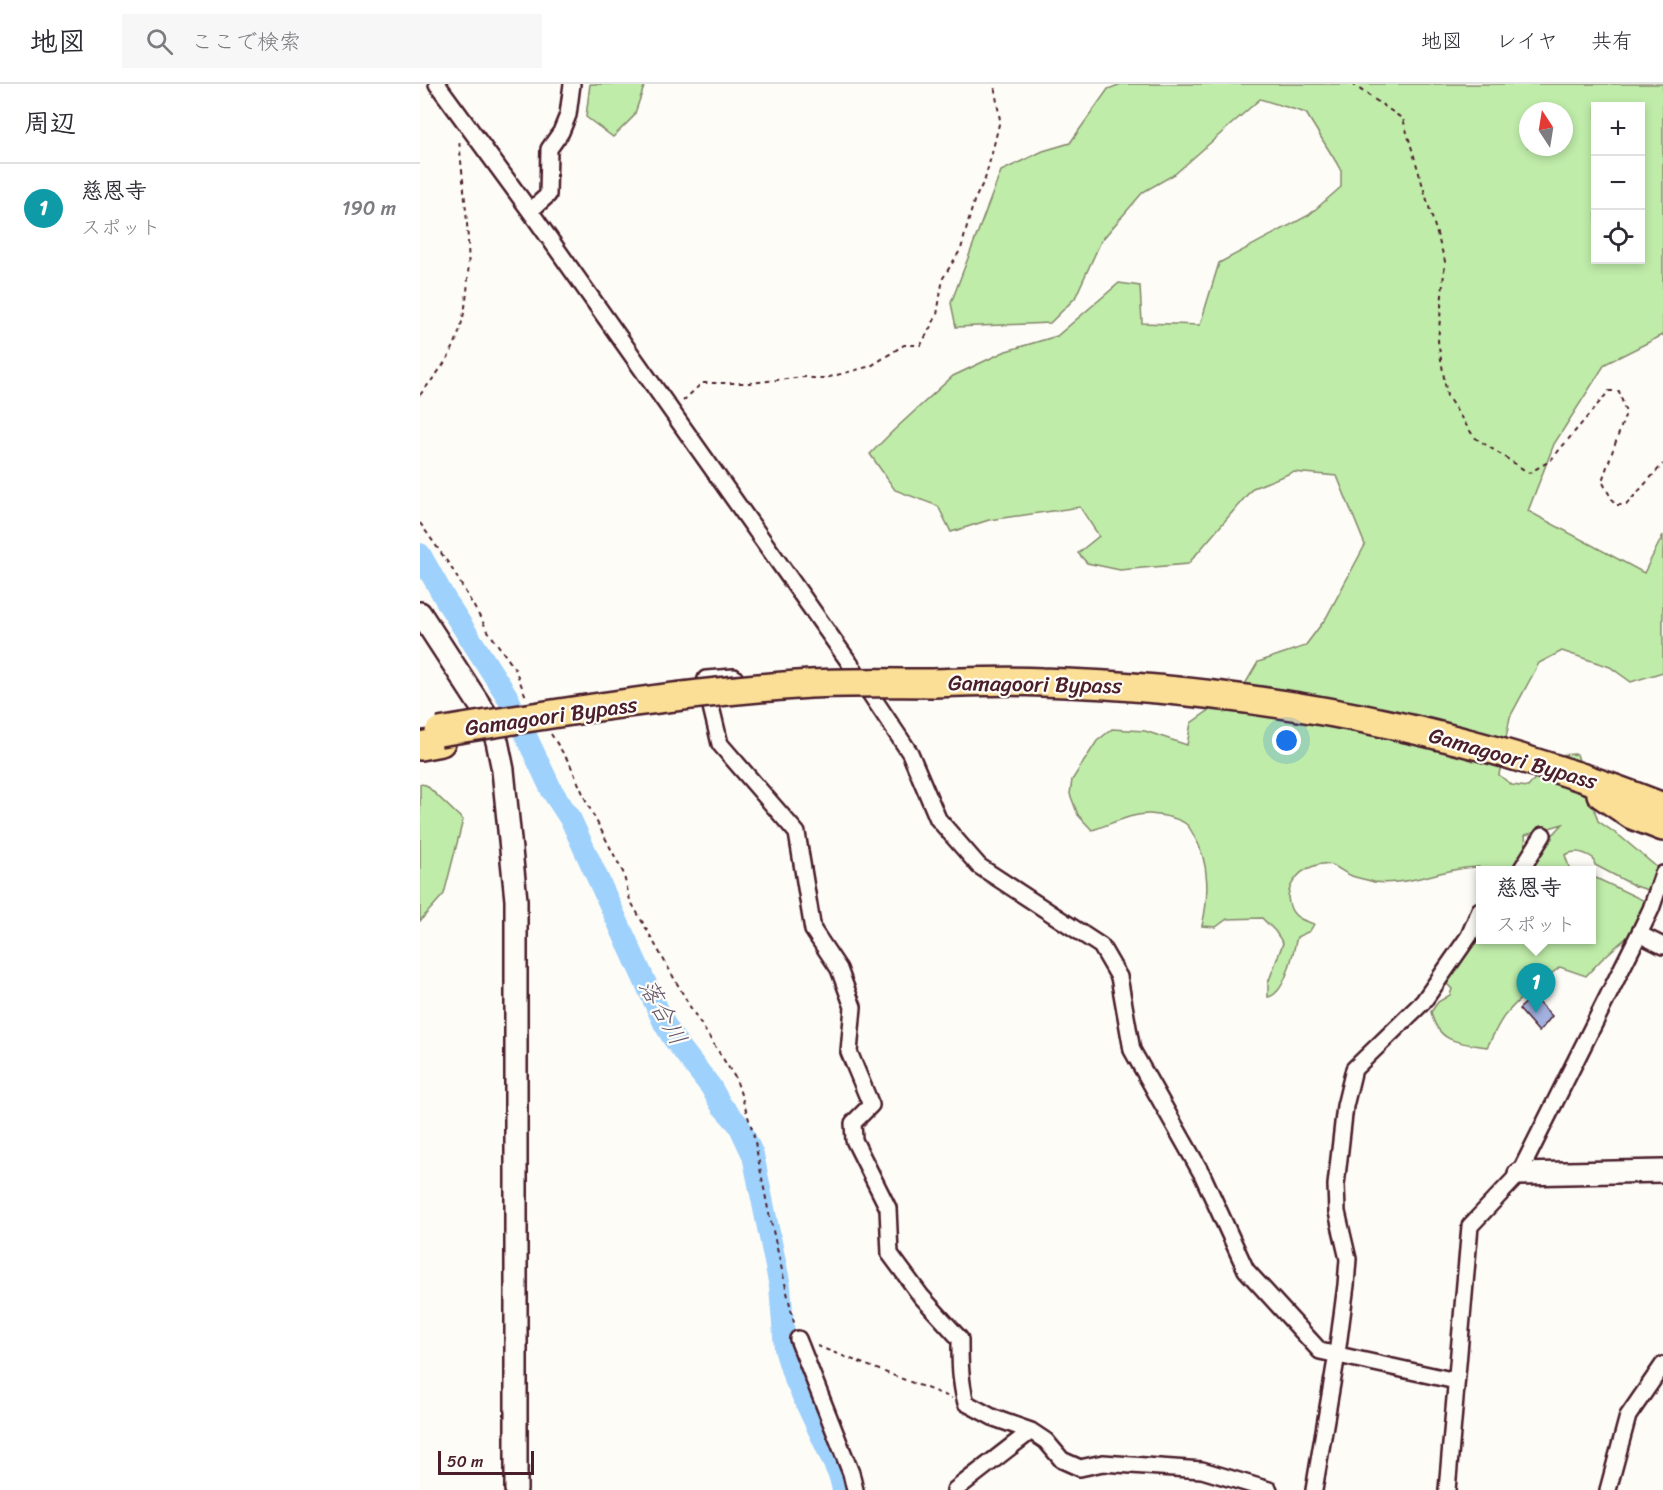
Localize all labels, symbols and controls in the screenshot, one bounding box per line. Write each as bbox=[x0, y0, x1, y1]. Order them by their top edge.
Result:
search box bbox=[122, 14, 542, 68]
text: 地図 bbox=[30, 17, 86, 66]
text: ここで検索 bbox=[191, 22, 301, 61]
text: 地図 bbox=[1421, 22, 1463, 60]
text: レイヤ bbox=[1496, 22, 1558, 60]
text: 共有 bbox=[1591, 22, 1633, 60]
icon: search bbox=[143, 25, 176, 58]
text: 周辺 bbox=[24, 100, 76, 146]
north arrow bbox=[1519, 102, 1573, 156]
map controls bbox=[1591, 102, 1645, 264]
button: + bbox=[1591, 102, 1645, 156]
button: − bbox=[1591, 156, 1645, 210]
text: 慈恩寺 bbox=[81, 171, 147, 210]
text: 1 bbox=[39, 191, 48, 226]
text: 190 m bbox=[342, 191, 396, 226]
text: スポット bbox=[81, 210, 161, 245]
button: locate bbox=[1591, 210, 1645, 264]
street label: Gamagoori Bypass bbox=[948, 663, 1123, 705]
street label: Gamagoori Bypass bbox=[462, 684, 641, 747]
street label: Gamagoori Bypass bbox=[1424, 715, 1603, 801]
your location bbox=[1272, 726, 1301, 755]
popup bbox=[1476, 866, 1596, 944]
text: 慈恩寺 bbox=[1496, 868, 1562, 907]
text: スポット bbox=[1496, 907, 1576, 942]
pin: 1 bbox=[1516, 964, 1556, 1013]
water label: 落合川 bbox=[627, 970, 699, 1054]
text: 50 m bbox=[447, 1447, 483, 1476]
scale bar bbox=[438, 1448, 534, 1476]

